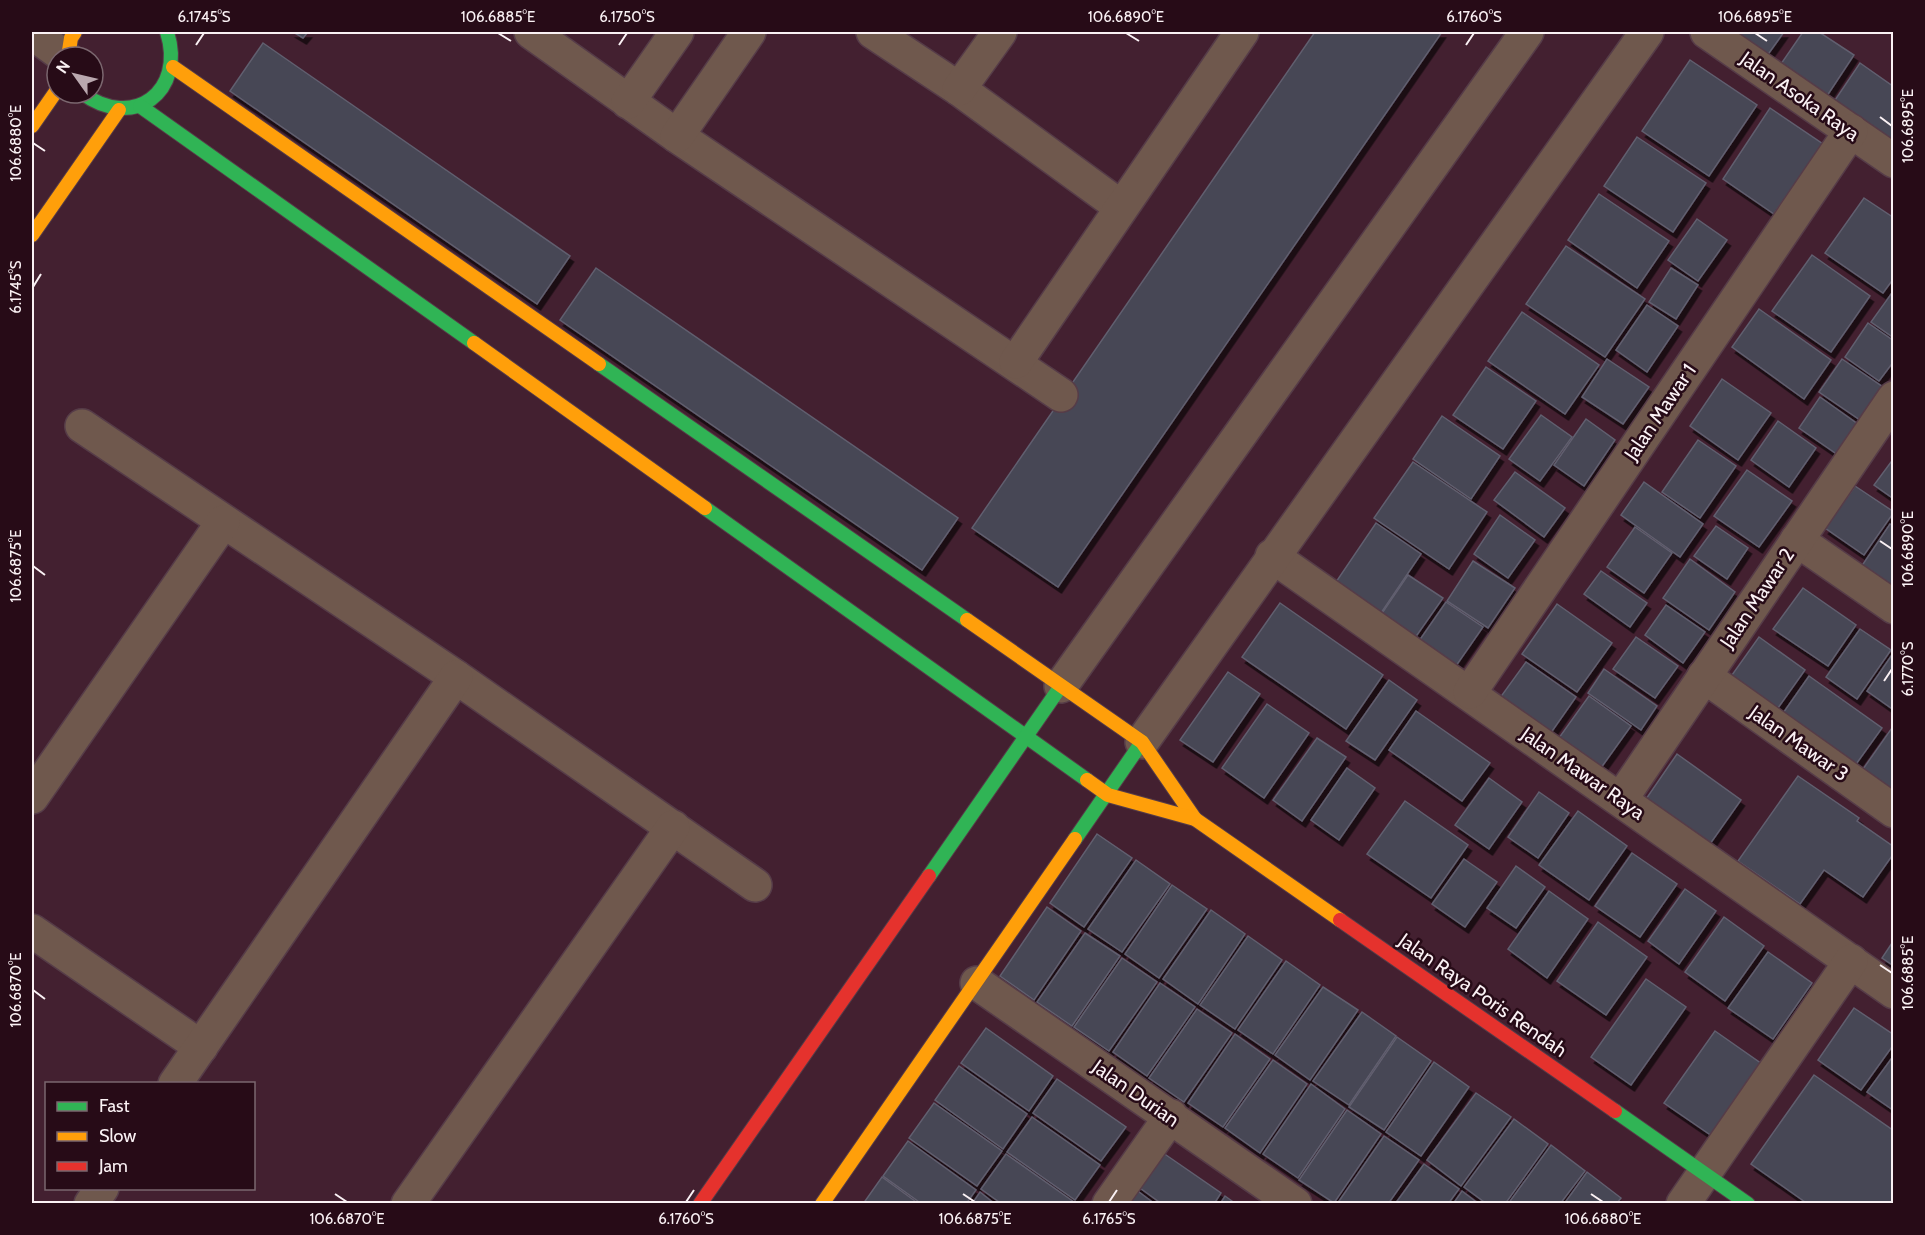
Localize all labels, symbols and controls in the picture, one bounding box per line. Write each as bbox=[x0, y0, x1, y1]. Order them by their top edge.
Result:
text: 6.1745°S bbox=[177, 8, 231, 26]
text: 106.6885°E bbox=[461, 8, 535, 26]
text: 6.1750°S bbox=[599, 8, 655, 26]
text: 106.6890°E bbox=[1088, 8, 1164, 26]
text: 6.1760°S bbox=[1446, 8, 1502, 26]
text: 106.6895°E bbox=[1718, 8, 1792, 26]
north arrow bbox=[45, 45, 105, 105]
street label: Jalan Asoka Raya bbox=[1735, 46, 1864, 146]
text: N bbox=[52, 57, 74, 77]
text: 106.6895°E bbox=[1899, 89, 1917, 163]
text: 106.6880°E bbox=[7, 105, 25, 181]
text: 6.1745°S bbox=[7, 260, 25, 314]
street label: Jalan Mawar 1 bbox=[1618, 359, 1701, 466]
text: 106.6890°E bbox=[1899, 511, 1917, 587]
text: 106.6875°E bbox=[7, 530, 25, 602]
street label: Jalan Mawar 2 bbox=[1714, 544, 1799, 653]
text: 6.1770°S bbox=[1899, 641, 1917, 696]
street label: Jalan Mawar 3 bbox=[1744, 699, 1853, 786]
street label: Jalan Mawar Raya bbox=[1516, 721, 1650, 825]
street label: Jalan Raya Poris Rendah bbox=[1393, 927, 1572, 1062]
text: 106.6885°E bbox=[1899, 936, 1917, 1010]
text: 106.6870°E bbox=[7, 952, 25, 1028]
street label: Jalan Durian bbox=[1087, 1054, 1184, 1132]
legend bbox=[45, 1082, 255, 1190]
text: Fast bbox=[99, 1095, 130, 1117]
text: Slow bbox=[99, 1125, 136, 1147]
text: Jam bbox=[98, 1155, 128, 1177]
text: 106.6870°E bbox=[309, 1210, 385, 1228]
text: 6.1760°S bbox=[658, 1210, 714, 1228]
text: 106.6875°E bbox=[939, 1210, 1011, 1228]
text: 6.1765°S bbox=[1082, 1210, 1136, 1228]
text: 106.6880°E bbox=[1565, 1210, 1641, 1228]

